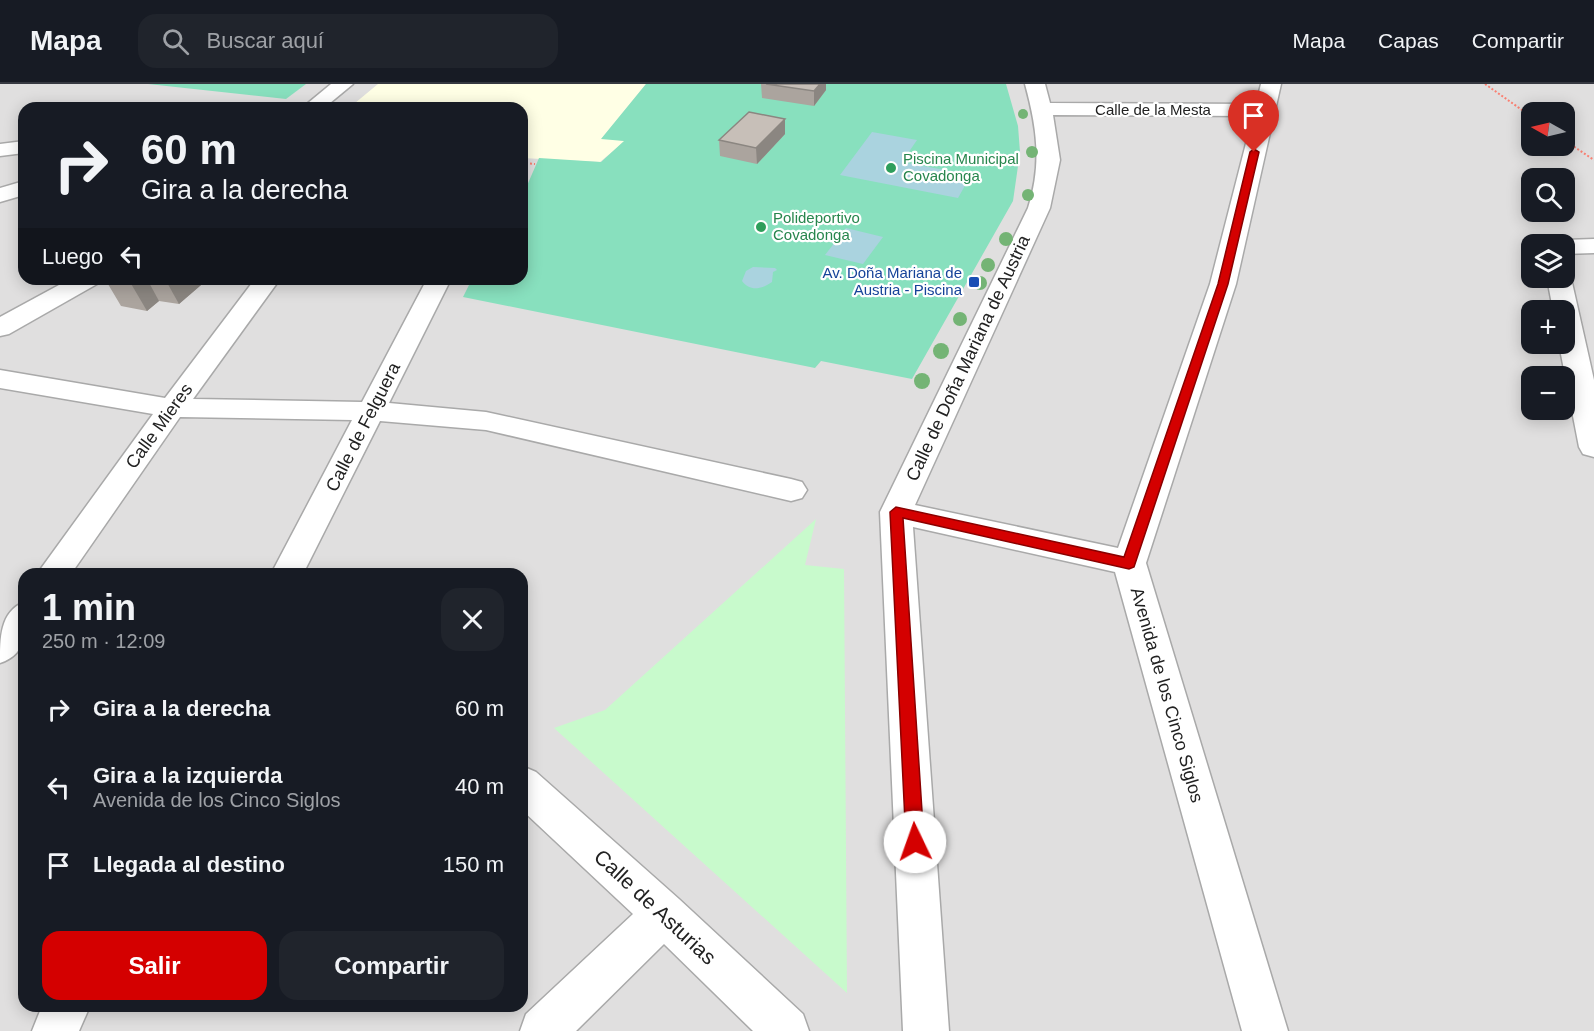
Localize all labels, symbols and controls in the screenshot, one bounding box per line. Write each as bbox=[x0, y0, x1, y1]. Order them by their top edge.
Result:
search box bbox=[138, 14, 558, 68]
text: Mapa bbox=[30, 25, 102, 56]
icon: search bbox=[159, 25, 192, 58]
text: Buscar aquí bbox=[207, 28, 324, 53]
text: Mapa bbox=[1293, 29, 1345, 52]
text: Capas bbox=[1378, 29, 1439, 52]
text: Compartir bbox=[1472, 29, 1564, 52]
pin bbox=[1228, 90, 1279, 152]
icon: arrive bbox=[1237, 99, 1270, 132]
street label: Calle de la Mesta bbox=[1095, 101, 1212, 118]
north arrow bbox=[1521, 102, 1575, 156]
map controls bbox=[1521, 102, 1575, 420]
icon: right bbox=[42, 126, 120, 204]
text: 60 m bbox=[141, 126, 237, 173]
place label: Piscina Municipal Covadonga bbox=[903, 150, 1019, 184]
marker: Piscina Municipal Covadonga bbox=[884, 161, 898, 175]
button: search bbox=[1521, 168, 1575, 222]
text: Gira a la derecha bbox=[141, 175, 348, 205]
place label: Polideportivo Covadonga bbox=[773, 209, 860, 243]
marker: Polideportivo Covadonga bbox=[754, 220, 768, 234]
street label: Calle de Doña Mariana de Austria bbox=[902, 231, 1034, 484]
button: layers bbox=[1521, 234, 1575, 288]
icon: left bbox=[115, 240, 148, 273]
text: Luego bbox=[42, 244, 103, 269]
place label: Av. Doña Mariana de Austria - Piscina bbox=[822, 264, 963, 298]
marker: Av. Doña Mariana de Austria - Piscina bbox=[967, 275, 981, 289]
button: + bbox=[1521, 300, 1575, 354]
street label: Calle de Felguera bbox=[322, 358, 405, 495]
button: − bbox=[1521, 366, 1575, 420]
street label: Calle Mieres bbox=[122, 380, 196, 472]
street label: Avenida de los Cinco Siglos bbox=[1127, 585, 1207, 805]
text: 1 min bbox=[42, 587, 136, 628]
button: close bbox=[441, 588, 504, 651]
text: 250 m · 12:09 bbox=[42, 630, 165, 652]
icon: right bbox=[42, 693, 75, 726]
text: Gira a la derecha bbox=[93, 696, 270, 721]
text: 60 m bbox=[455, 696, 504, 721]
text: Gira a la izquierda bbox=[93, 763, 283, 788]
icon: left bbox=[42, 771, 75, 804]
text: 40 m bbox=[455, 774, 504, 799]
text: Avenida de los Cinco Siglos bbox=[93, 789, 341, 811]
position arrow bbox=[883, 810, 947, 874]
street label: Calle de Asturias bbox=[590, 844, 721, 969]
icon: arrive bbox=[42, 849, 75, 882]
text: Llegada al destino bbox=[93, 852, 285, 877]
text: 150 m bbox=[443, 852, 504, 877]
button: Salir bbox=[42, 931, 267, 1000]
button: Compartir bbox=[279, 931, 504, 1000]

